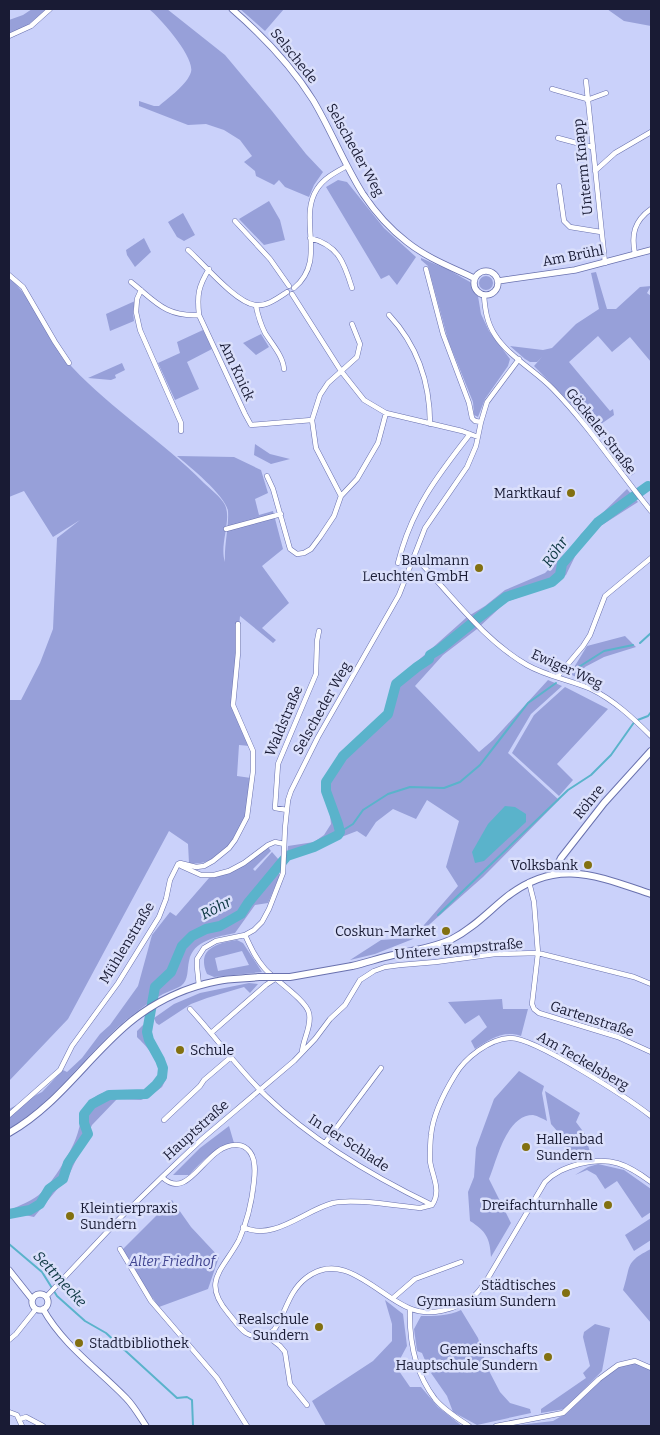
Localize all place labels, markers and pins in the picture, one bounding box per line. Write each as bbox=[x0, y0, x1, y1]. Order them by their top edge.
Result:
place label: Marktkauf bbox=[494, 485, 562, 502]
marker: Marktkauf bbox=[565, 487, 577, 499]
place label: Baulmann Leuchten GmbH bbox=[362, 552, 469, 585]
marker: Baulmann Leuchten GmbH bbox=[473, 562, 485, 574]
place label: Volksbank bbox=[510, 857, 578, 874]
marker: Volksbank bbox=[582, 859, 594, 871]
place label: Coskun-Market bbox=[335, 923, 436, 940]
marker: Coskun-Market bbox=[440, 925, 452, 937]
place label: Schule bbox=[190, 1042, 234, 1059]
marker: Schule bbox=[174, 1044, 186, 1056]
place label: Hallenbad Sundern bbox=[536, 1131, 603, 1164]
marker: Hallenbad Sundern bbox=[520, 1141, 532, 1153]
place label: Dreifachturnhalle bbox=[482, 1197, 598, 1214]
marker: Dreifachturnhalle bbox=[602, 1199, 614, 1211]
place label: Kleintierpraxis Sundern bbox=[80, 1200, 178, 1233]
marker: Kleintierpraxis Sundern bbox=[64, 1210, 76, 1222]
place label: Städtisches Gymnasium Sundern bbox=[416, 1277, 556, 1310]
marker: Städtisches Gymnasium Sundern bbox=[560, 1287, 572, 1299]
place label: Realschule Sundern bbox=[238, 1311, 309, 1344]
marker: Realschule Sundern bbox=[313, 1321, 325, 1333]
place label: Stadtbibliothek bbox=[89, 1335, 189, 1352]
marker: Stadtbibliothek bbox=[73, 1337, 85, 1349]
place label: Gemeinschafts Hauptschule Sundern bbox=[395, 1341, 538, 1374]
marker: Gemeinschafts Hauptschule Sundern bbox=[542, 1351, 554, 1363]

